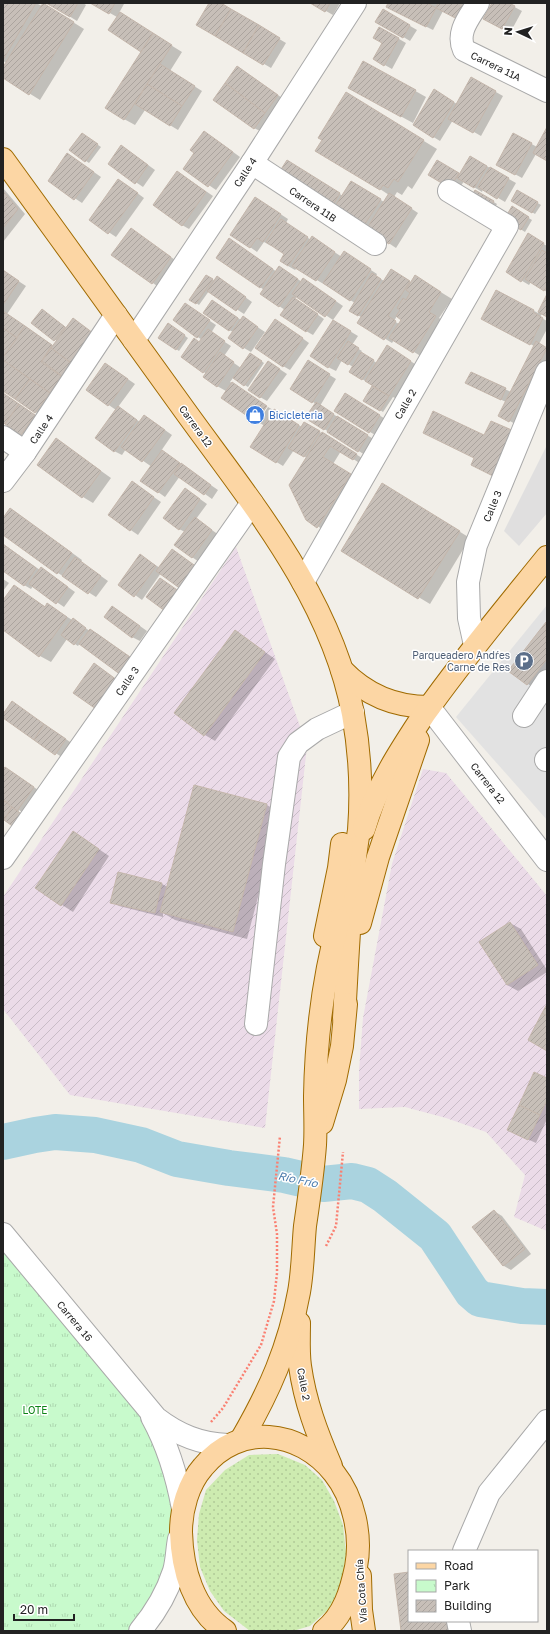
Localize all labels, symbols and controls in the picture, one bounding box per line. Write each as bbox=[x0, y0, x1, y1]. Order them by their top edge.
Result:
north arrow bbox=[498, 12, 538, 52]
text: N bbox=[501, 27, 514, 36]
street label: Carrera 11A bbox=[469, 49, 523, 83]
street label: Calle 4 bbox=[231, 155, 259, 189]
street label: Carrera 11B bbox=[287, 184, 339, 224]
street label: Calle 2 bbox=[392, 387, 419, 421]
street label: Carrera 12 bbox=[177, 403, 215, 449]
shop icon: Bicicleteria bbox=[244, 404, 266, 426]
place label: Bicicleteria bbox=[269, 409, 323, 421]
street label: Calle 4 bbox=[27, 412, 55, 446]
street label: Calle 3 bbox=[480, 488, 504, 524]
place label: Parqueadero Andŕes Carne de Res bbox=[412, 649, 510, 673]
parking icon: Parqueadero Andŕes Carne de Res bbox=[513, 650, 535, 672]
street label: Calle 3 bbox=[113, 664, 141, 698]
street label: Carrera 12 bbox=[468, 760, 508, 806]
water label: Río Frío bbox=[277, 1168, 320, 1190]
street label: Carrera 16 bbox=[55, 1298, 95, 1344]
street label: Calle 2 bbox=[295, 1367, 313, 1401]
park label: LOTE bbox=[23, 1404, 47, 1416]
legend bbox=[408, 1550, 538, 1622]
text: Road bbox=[444, 1558, 473, 1573]
street label: Vía Cota Chía bbox=[353, 1559, 369, 1623]
text: Park bbox=[444, 1578, 470, 1593]
scale bar bbox=[14, 1596, 74, 1622]
text: Building bbox=[444, 1598, 492, 1613]
text: 20 m bbox=[20, 1602, 48, 1617]

